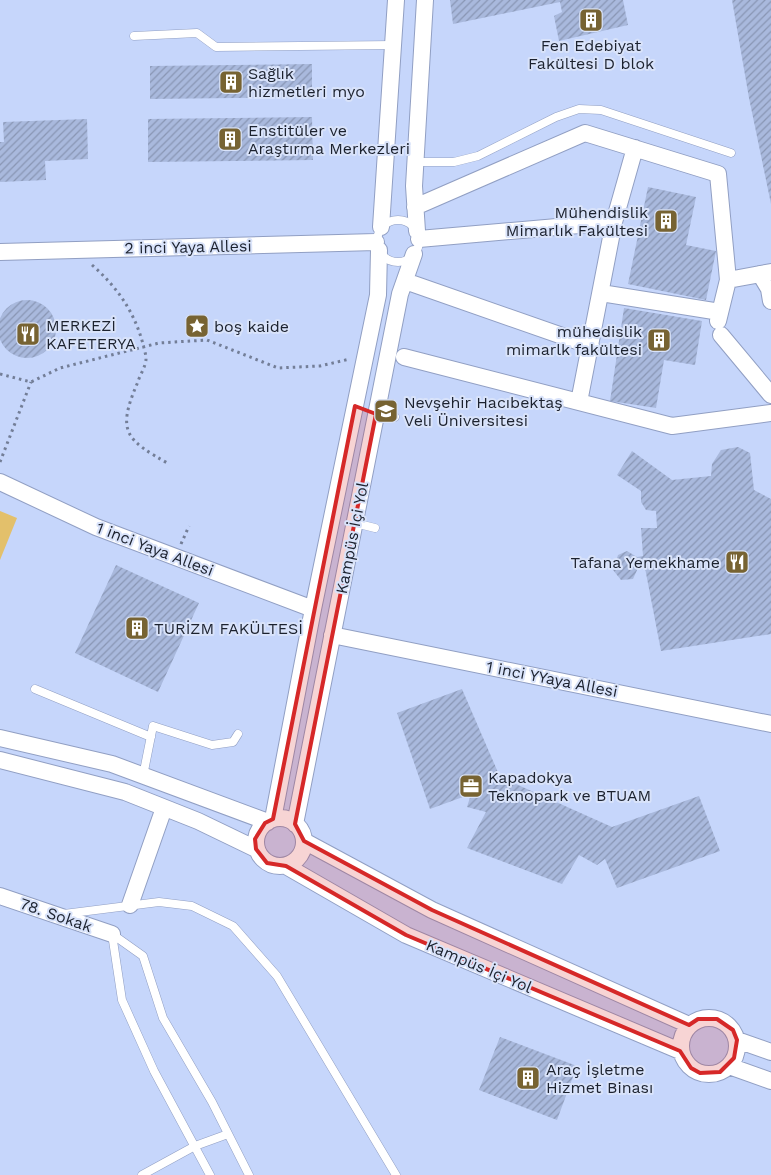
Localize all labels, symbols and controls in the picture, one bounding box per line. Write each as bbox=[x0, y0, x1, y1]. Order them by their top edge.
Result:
building icon: Fen Edebiyat Fakültesi D blok bbox=[578, 7, 604, 33]
place label: Fen Edebiyat Fakültesi D blok bbox=[528, 36, 654, 73]
place label: Sağlık hizmetleri myo bbox=[248, 64, 365, 101]
building icon: Sağlık hizmetleri myo bbox=[218, 69, 244, 95]
place label: Enstitüler ve Araştırma Merkezleri bbox=[248, 121, 410, 158]
building icon: Enstitüler ve Araştırma Merkezleri bbox=[217, 126, 243, 152]
place label: Mühendislik Mimarlık Fakültesi bbox=[506, 203, 648, 240]
building icon: Mühendislik Mimarlık Fakültesi bbox=[653, 208, 679, 234]
street label: 2 inci Yaya Allesi bbox=[124, 236, 252, 258]
place icon: boş kaide bbox=[184, 313, 210, 339]
place label: MERKEZİ KAFETERYA bbox=[46, 316, 136, 353]
place label: boş kaide bbox=[214, 317, 289, 336]
restaurant icon: MERKEZİ KAFETERYA bbox=[15, 321, 41, 347]
place label: mühedislik mimarlk fakültesi bbox=[506, 322, 642, 359]
building icon: mühedislik mimarlk fakültesi bbox=[646, 327, 672, 353]
place label: Nevşehir Hacıbektaş Veli Üniversitesi bbox=[404, 393, 563, 430]
school or university icon: Nevşehir Hacıbektaş Veli Üniversitesi bbox=[373, 398, 399, 424]
street label: Kampüs İçi Yol bbox=[332, 480, 372, 596]
street label: 1 inci Yaya Allesi bbox=[94, 518, 216, 580]
restaurant icon: Tafana Yemekhame bbox=[724, 549, 750, 575]
place label: Tafana Yemekhame bbox=[571, 553, 720, 572]
building icon: TURİZM FAKÜLTESİ bbox=[124, 615, 150, 641]
place label: TURİZM FAKÜLTESİ bbox=[154, 619, 303, 638]
street label: 1 inci YYaya Allesi bbox=[485, 657, 619, 701]
place label: Kapadokya Teknopark ve BTUAM bbox=[488, 768, 651, 805]
office icon: Kapadokya Teknopark ve BTUAM bbox=[458, 773, 484, 799]
street label: 78. Sokak bbox=[17, 894, 95, 936]
street label: Kampüs İçi Yol bbox=[423, 935, 535, 997]
place label: Araç İşletme Hizmet Binası bbox=[546, 1060, 653, 1097]
building icon: Araç İşletme Hizmet Binası bbox=[515, 1065, 541, 1091]

